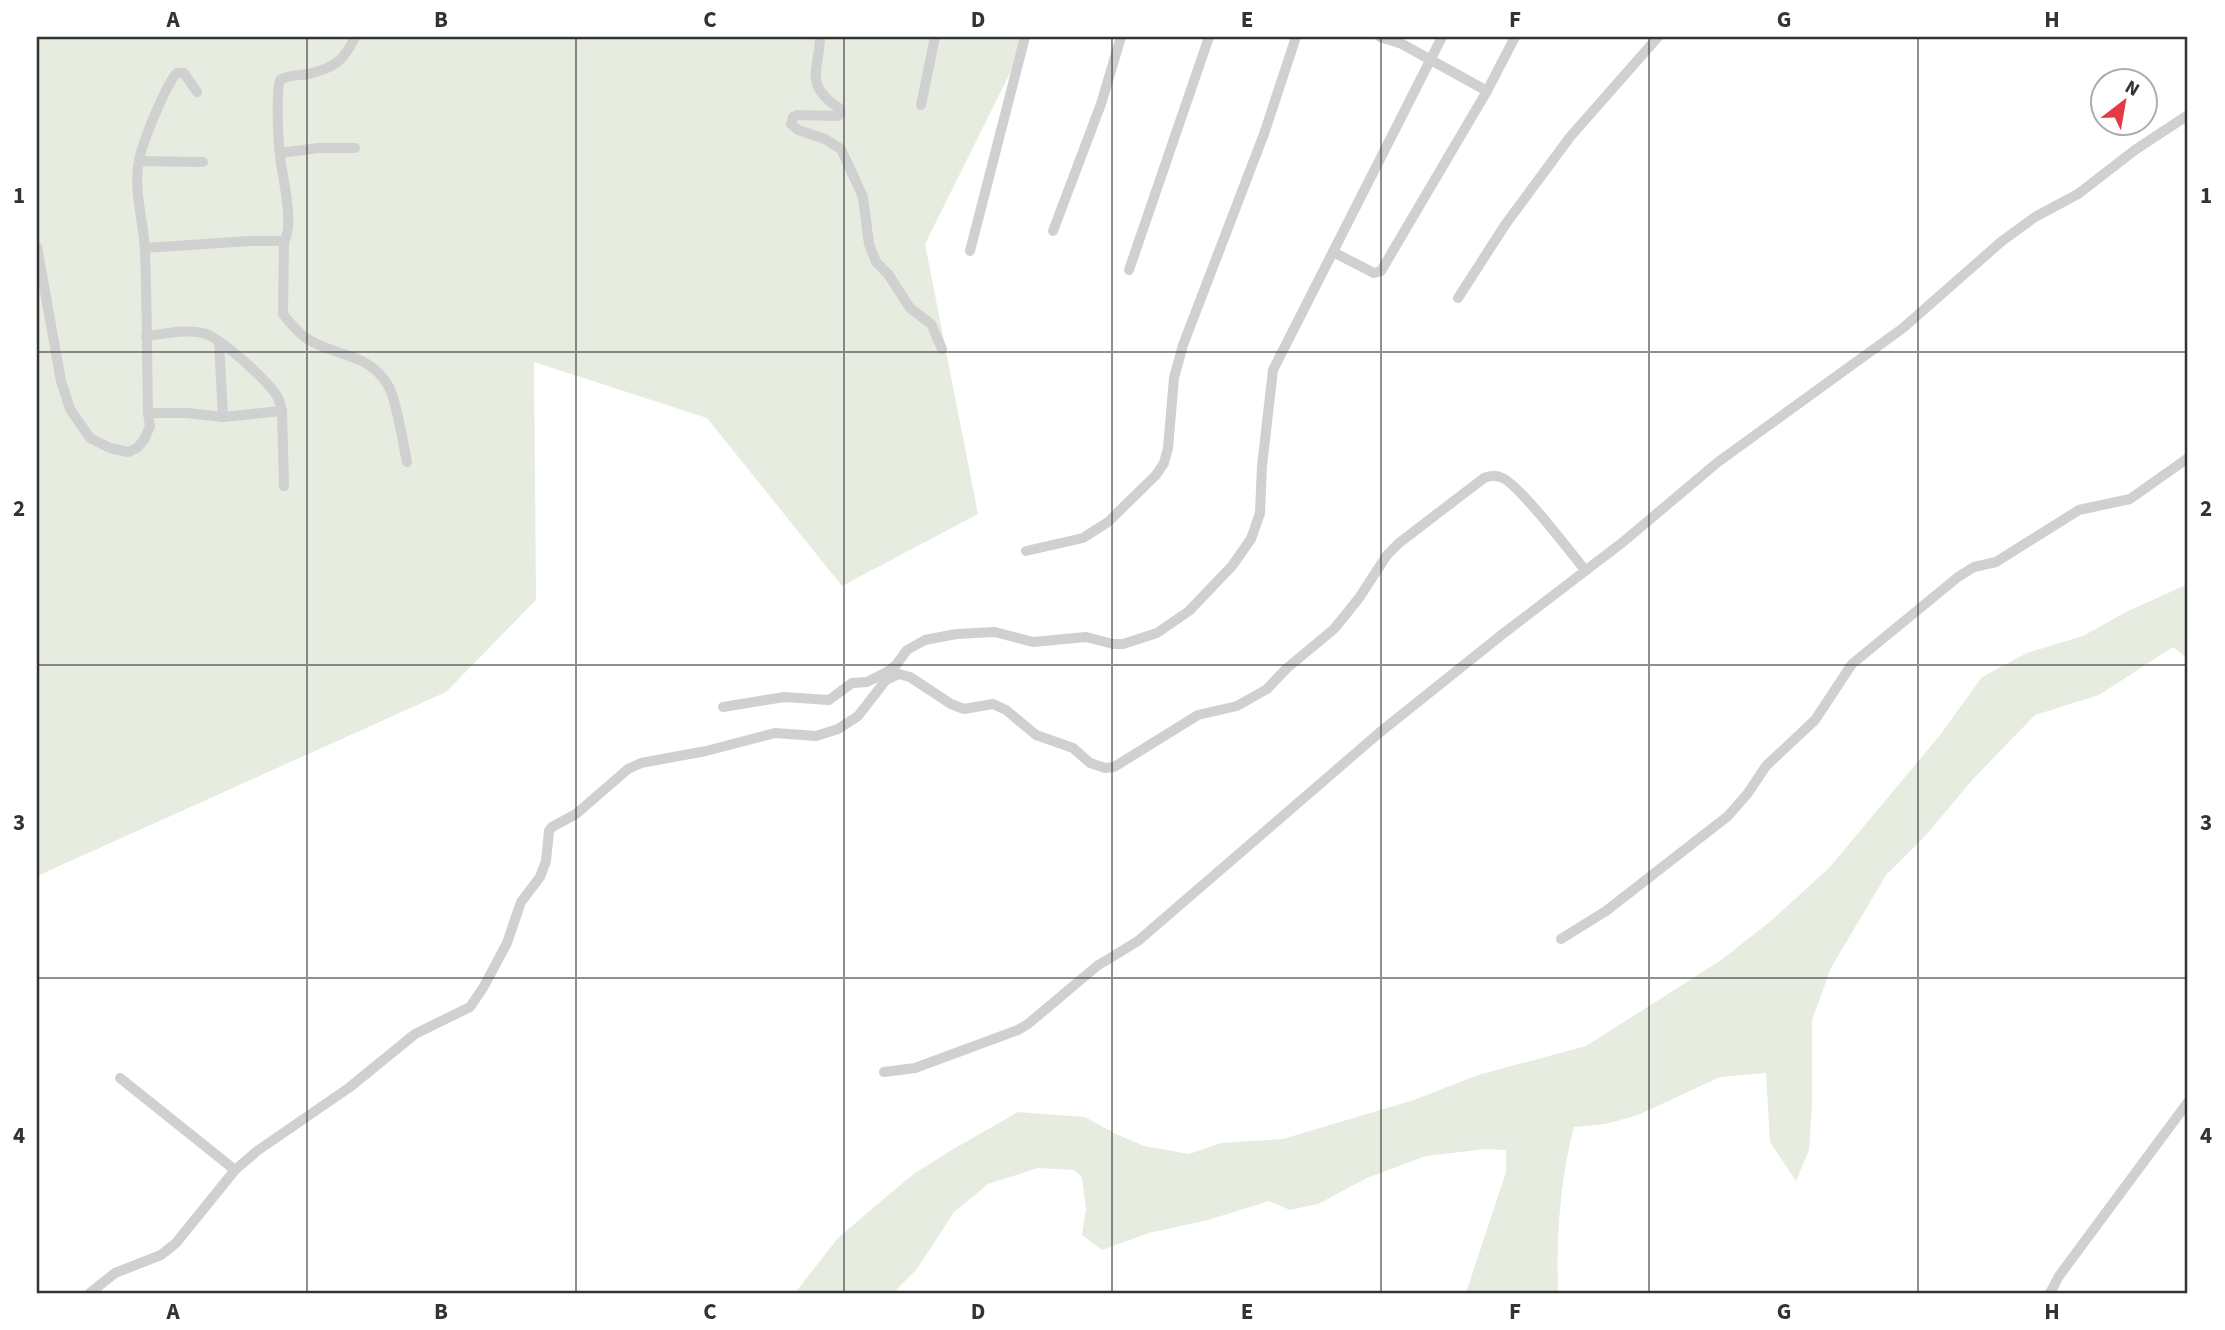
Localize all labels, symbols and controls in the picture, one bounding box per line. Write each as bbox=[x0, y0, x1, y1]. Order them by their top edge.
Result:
text: A bbox=[165, 3, 180, 36]
text: B bbox=[434, 3, 448, 36]
text: C bbox=[703, 3, 717, 36]
text: D bbox=[971, 3, 985, 36]
text: E bbox=[1241, 3, 1253, 36]
text: F bbox=[1509, 3, 1521, 36]
text: G bbox=[1777, 3, 1791, 36]
text: H bbox=[2044, 3, 2060, 36]
north arrow bbox=[2088, 66, 2158, 136]
text: N bbox=[2120, 74, 2144, 104]
text: 1 bbox=[13, 179, 25, 212]
text: 1 bbox=[2200, 179, 2212, 212]
text: 2 bbox=[13, 492, 25, 525]
text: 2 bbox=[2200, 492, 2212, 525]
text: 3 bbox=[13, 806, 25, 839]
text: 3 bbox=[2200, 806, 2212, 839]
text: 4 bbox=[13, 1119, 25, 1152]
text: 4 bbox=[2200, 1119, 2212, 1152]
text: A bbox=[165, 1295, 180, 1328]
text: B bbox=[434, 1295, 448, 1328]
text: C bbox=[703, 1295, 717, 1328]
text: D bbox=[971, 1295, 985, 1328]
text: E bbox=[1241, 1295, 1253, 1328]
text: F bbox=[1509, 1295, 1521, 1328]
text: G bbox=[1777, 1295, 1791, 1328]
text: H bbox=[2044, 1295, 2060, 1328]

